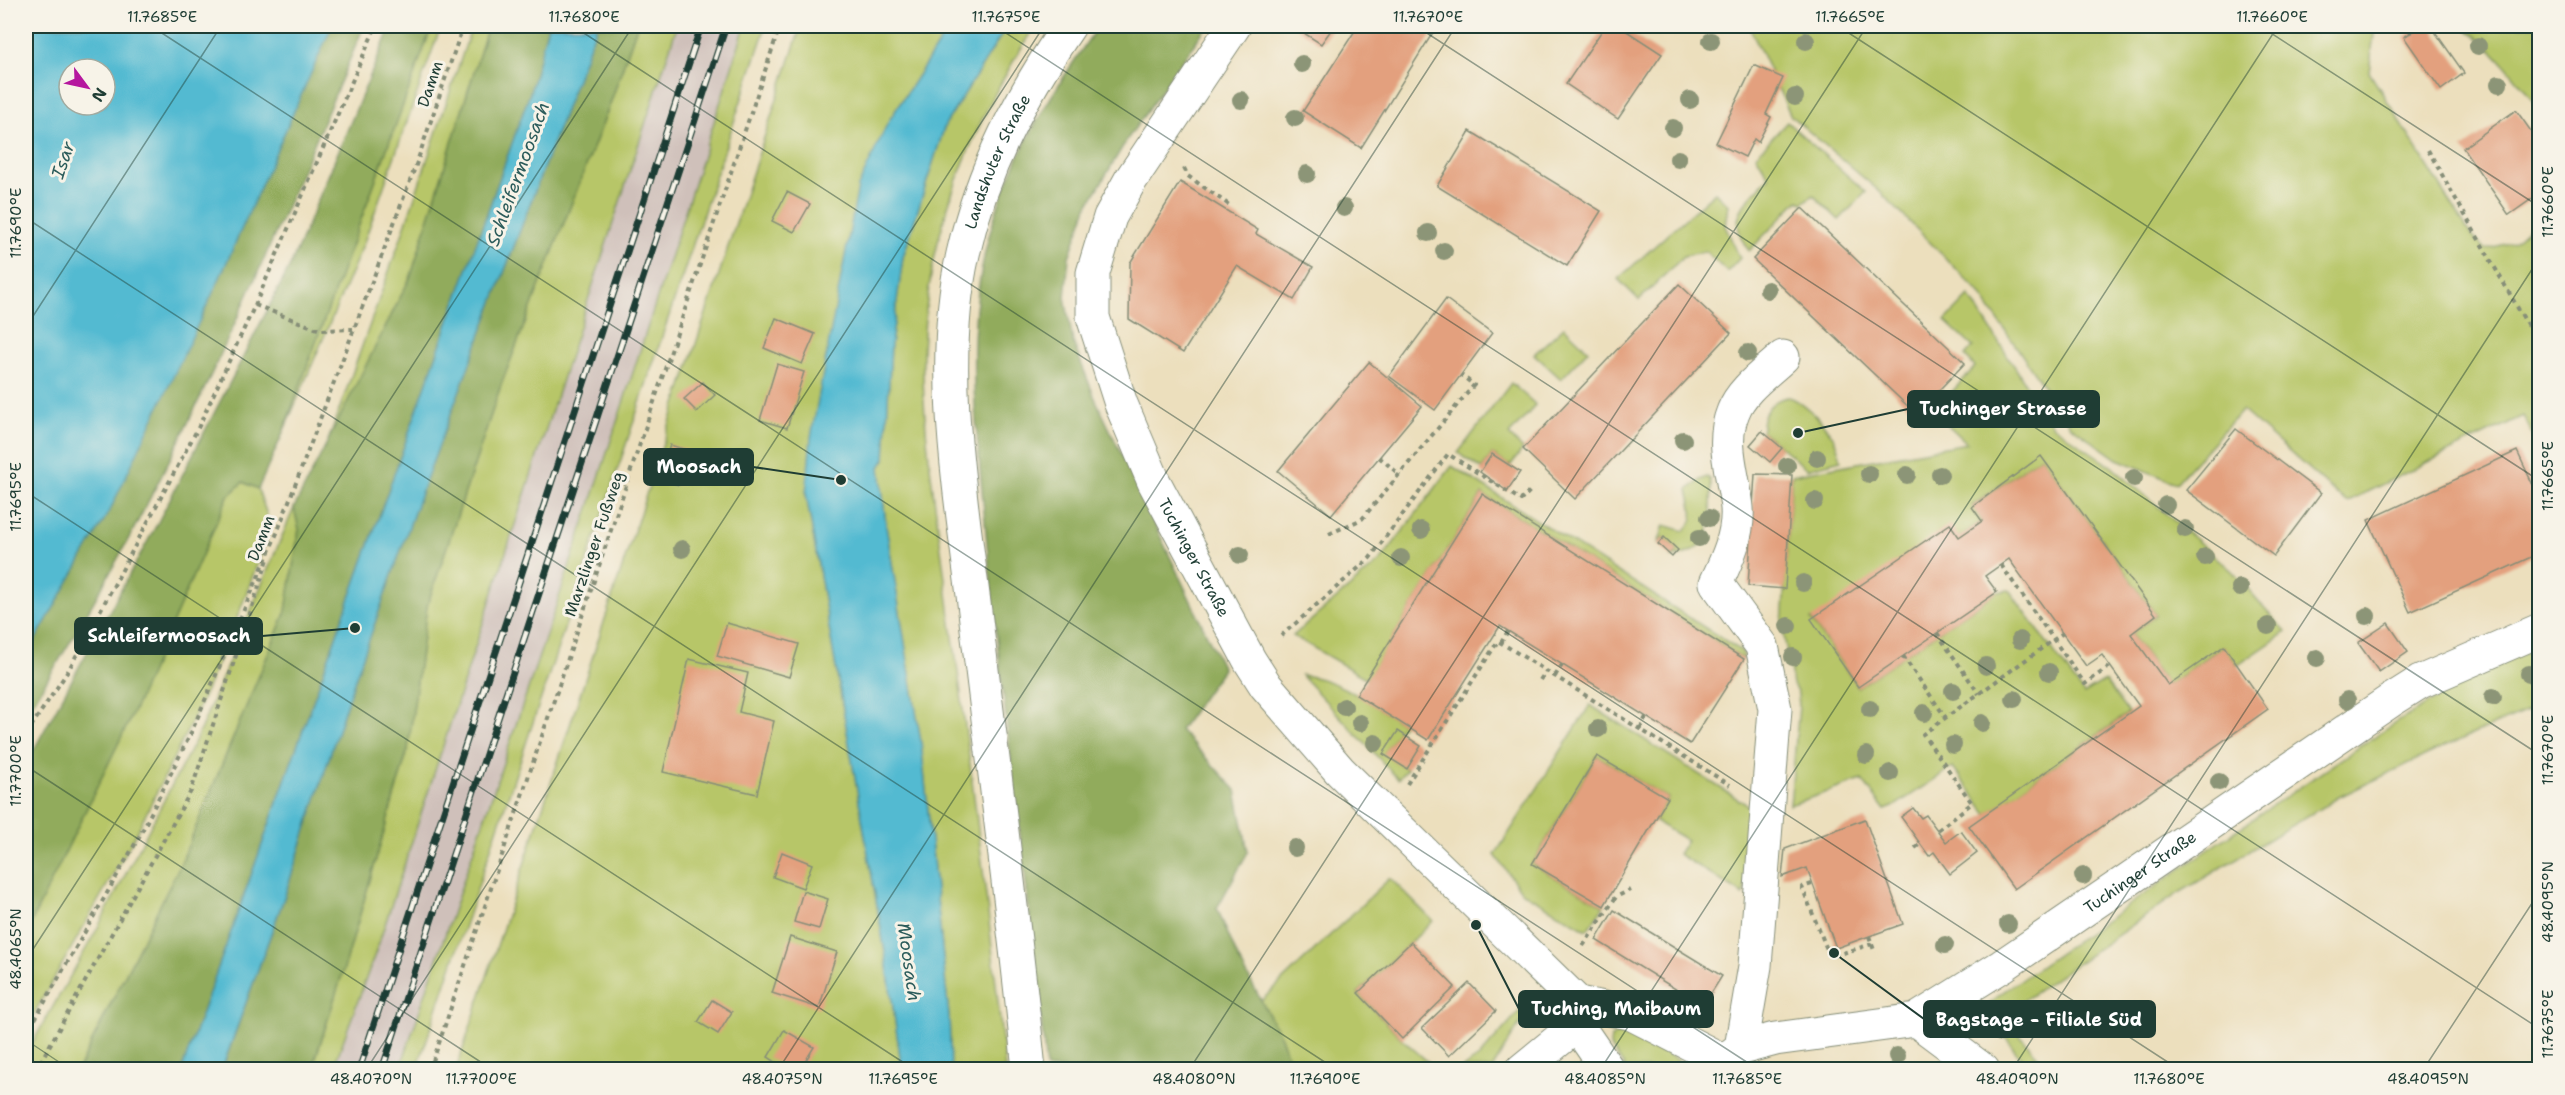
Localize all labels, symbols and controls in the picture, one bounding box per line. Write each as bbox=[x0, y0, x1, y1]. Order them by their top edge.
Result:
text: 11.7685°E bbox=[127, 7, 197, 27]
text: 11.7680°E bbox=[548, 7, 620, 27]
text: 11.7675°E bbox=[972, 7, 1040, 27]
text: 11.7670°E bbox=[1393, 7, 1463, 27]
text: 11.7665°E bbox=[1815, 7, 1885, 27]
text: 11.7660°E bbox=[2236, 7, 2308, 27]
north arrow bbox=[57, 57, 117, 117]
street label: Damm bbox=[412, 58, 448, 110]
text: N bbox=[87, 84, 111, 106]
street label: Landshuter Straße bbox=[959, 90, 1035, 231]
water label: Schleifermoosach bbox=[481, 99, 555, 249]
water label: Isar bbox=[45, 138, 81, 183]
text: 11.7660°E bbox=[2538, 166, 2558, 238]
text: 11.7690°E bbox=[6, 188, 26, 258]
callout: Tuchinger Strasse bbox=[1908, 391, 2099, 427]
text: Tuchinger Strasse bbox=[1919, 397, 2087, 421]
text: 11.7665°E bbox=[2538, 441, 2558, 511]
callout: Moosach bbox=[644, 449, 753, 485]
text: Moosach bbox=[657, 455, 742, 479]
text: 11.7695°E bbox=[6, 462, 26, 532]
street label: Marzlinger Fußweg bbox=[559, 468, 629, 619]
street label: Tuchinger Straße bbox=[1154, 494, 1235, 620]
street label: Damm bbox=[242, 512, 280, 564]
callout: Schleifermoosach bbox=[75, 618, 262, 654]
text: Schleifermoosach bbox=[88, 624, 251, 648]
text: 11.7670°E bbox=[2538, 715, 2558, 785]
text: 11.7700°E bbox=[6, 735, 26, 807]
street label: Tuchinger Straße bbox=[2079, 826, 2200, 918]
text: 48.4095°N bbox=[2538, 861, 2558, 943]
text: 48.4065°N bbox=[6, 908, 26, 990]
water label: Moosach bbox=[892, 921, 926, 1003]
text: 11.7675°E bbox=[2538, 990, 2558, 1058]
callout: Tuching, Maibaum bbox=[1519, 991, 1713, 1027]
text: Tuching, Maibaum bbox=[1531, 997, 1702, 1021]
callout: Bagstage - Filiale Süd bbox=[1924, 1001, 2155, 1037]
text: Bagstage - Filiale Süd bbox=[1936, 1008, 2142, 1032]
text: 48.4070°N bbox=[330, 1069, 412, 1089]
text: 11.7700°E bbox=[445, 1069, 517, 1089]
text: 48.4075°N bbox=[741, 1069, 823, 1089]
text: 11.7695°E bbox=[868, 1069, 938, 1089]
text: 48.4080°N bbox=[1152, 1069, 1236, 1089]
text: 11.7690°E bbox=[1290, 1069, 1360, 1089]
text: 48.4085°N bbox=[1564, 1069, 1646, 1089]
text: 11.7685°E bbox=[1712, 1069, 1782, 1089]
text: 48.4090°N bbox=[1975, 1069, 2059, 1089]
text: 11.7680°E bbox=[2133, 1069, 2205, 1089]
text: 48.4095°N bbox=[2387, 1069, 2469, 1089]

